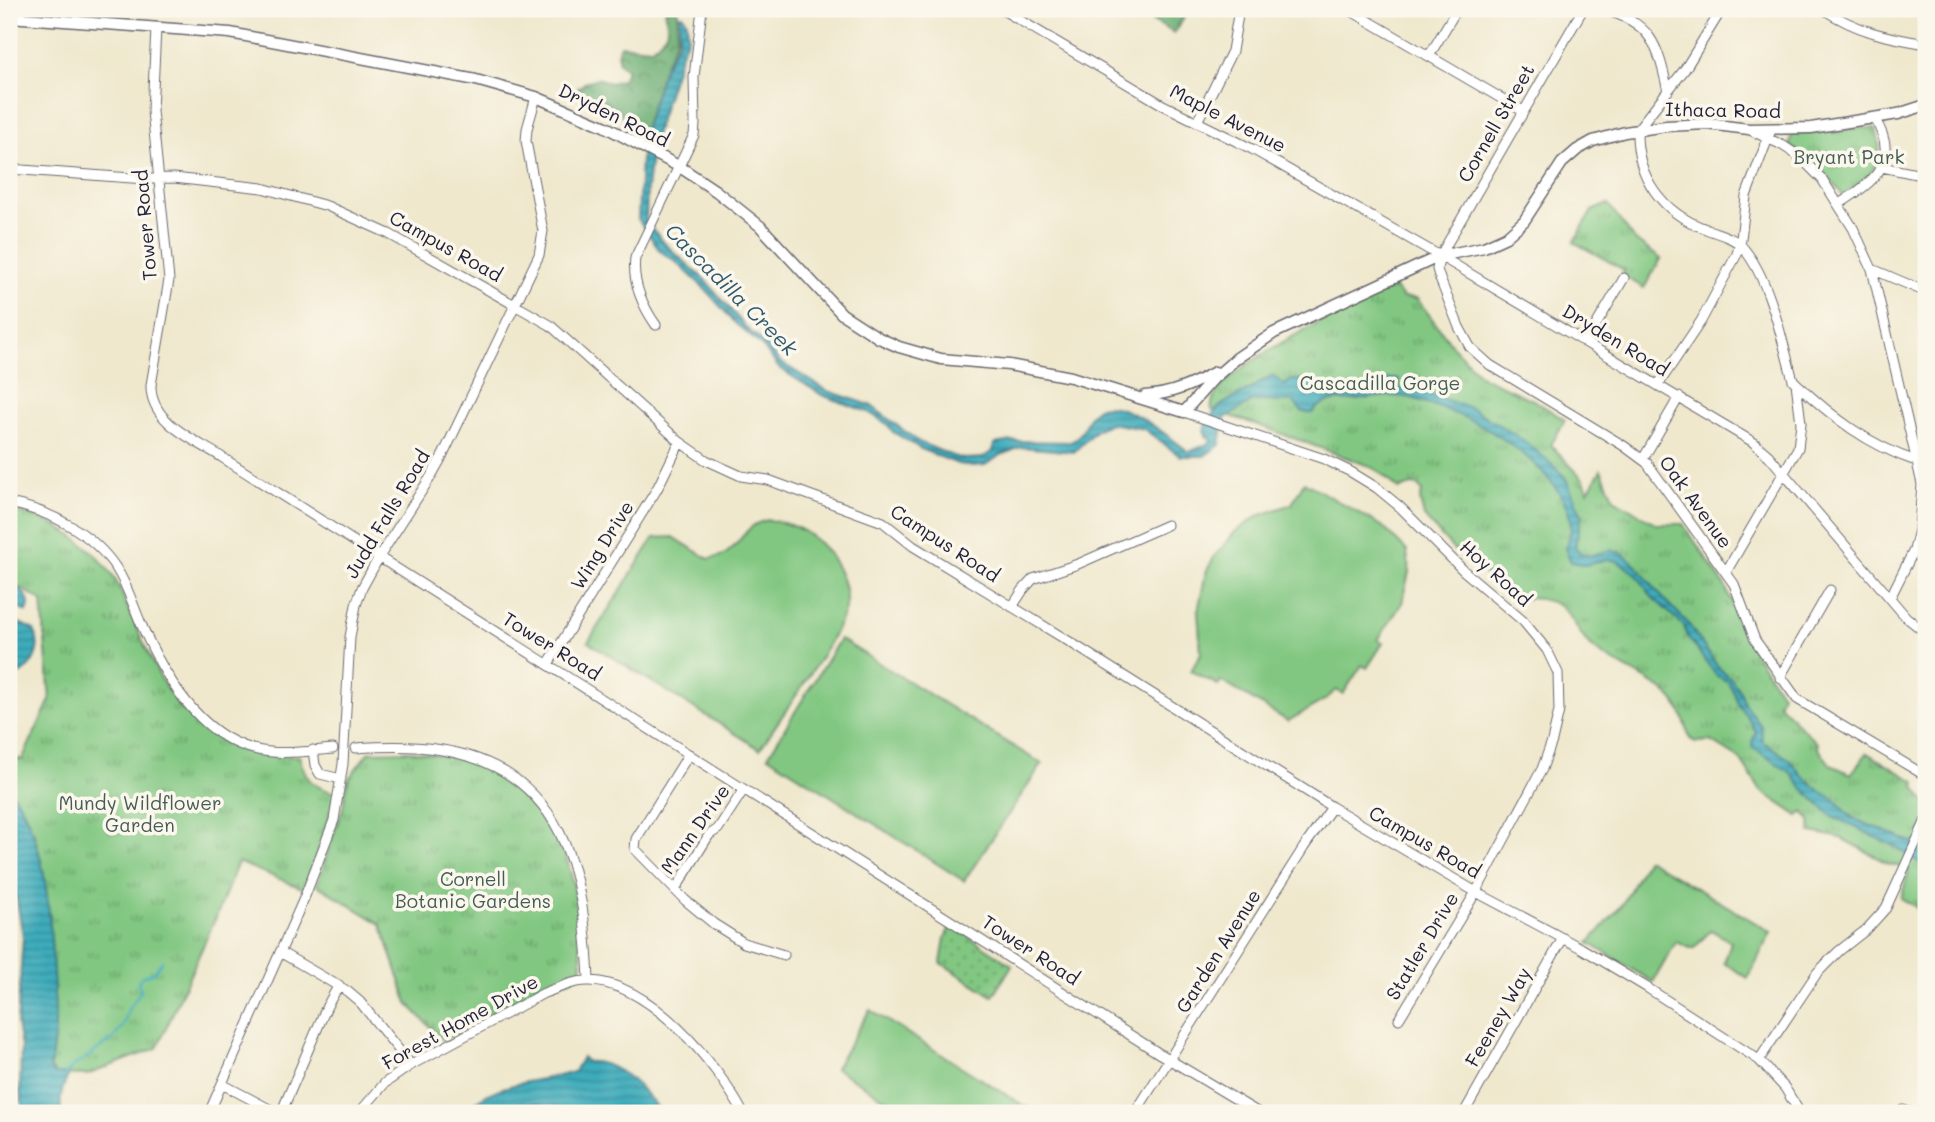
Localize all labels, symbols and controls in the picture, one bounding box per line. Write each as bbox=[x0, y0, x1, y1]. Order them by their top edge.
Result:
street label: Cornell Street bbox=[1452, 59, 1540, 186]
street label: Dryden Road bbox=[555, 77, 674, 152]
street label: Maple Avenue bbox=[1166, 78, 1291, 158]
street label: Ithaca Road bbox=[1665, 96, 1781, 123]
park label: Bryant Park bbox=[1793, 144, 1905, 169]
street label: Tower Road bbox=[127, 169, 162, 282]
street label: Campus Road bbox=[385, 204, 507, 287]
water label: Cascadilla Creek bbox=[660, 217, 805, 361]
street label: Dryden Road bbox=[1558, 298, 1674, 381]
park label: Cascadilla Gorge bbox=[1300, 370, 1460, 395]
street label: Judd Falls Road bbox=[338, 445, 435, 583]
street label: Oak Avenue bbox=[1654, 450, 1738, 553]
street label: Wing Drive bbox=[564, 496, 639, 594]
street label: Campus Road bbox=[886, 498, 1005, 587]
street label: Hoy Road bbox=[1455, 534, 1537, 611]
street label: Tower Road bbox=[498, 605, 606, 686]
street label: Mann Drive bbox=[654, 779, 735, 879]
park label: Mundy Wildflower Garden bbox=[59, 790, 221, 837]
street label: Campus Road bbox=[1365, 799, 1486, 884]
park label: Cornell Botanic Gardens bbox=[395, 866, 551, 913]
street label: Garden Avenue bbox=[1169, 884, 1266, 1017]
street label: Statler Drive bbox=[1380, 887, 1464, 1004]
street label: Tower Road bbox=[978, 909, 1085, 990]
street label: Feeney Way bbox=[1459, 962, 1536, 1071]
street label: Forest Home Drive bbox=[377, 968, 542, 1075]

